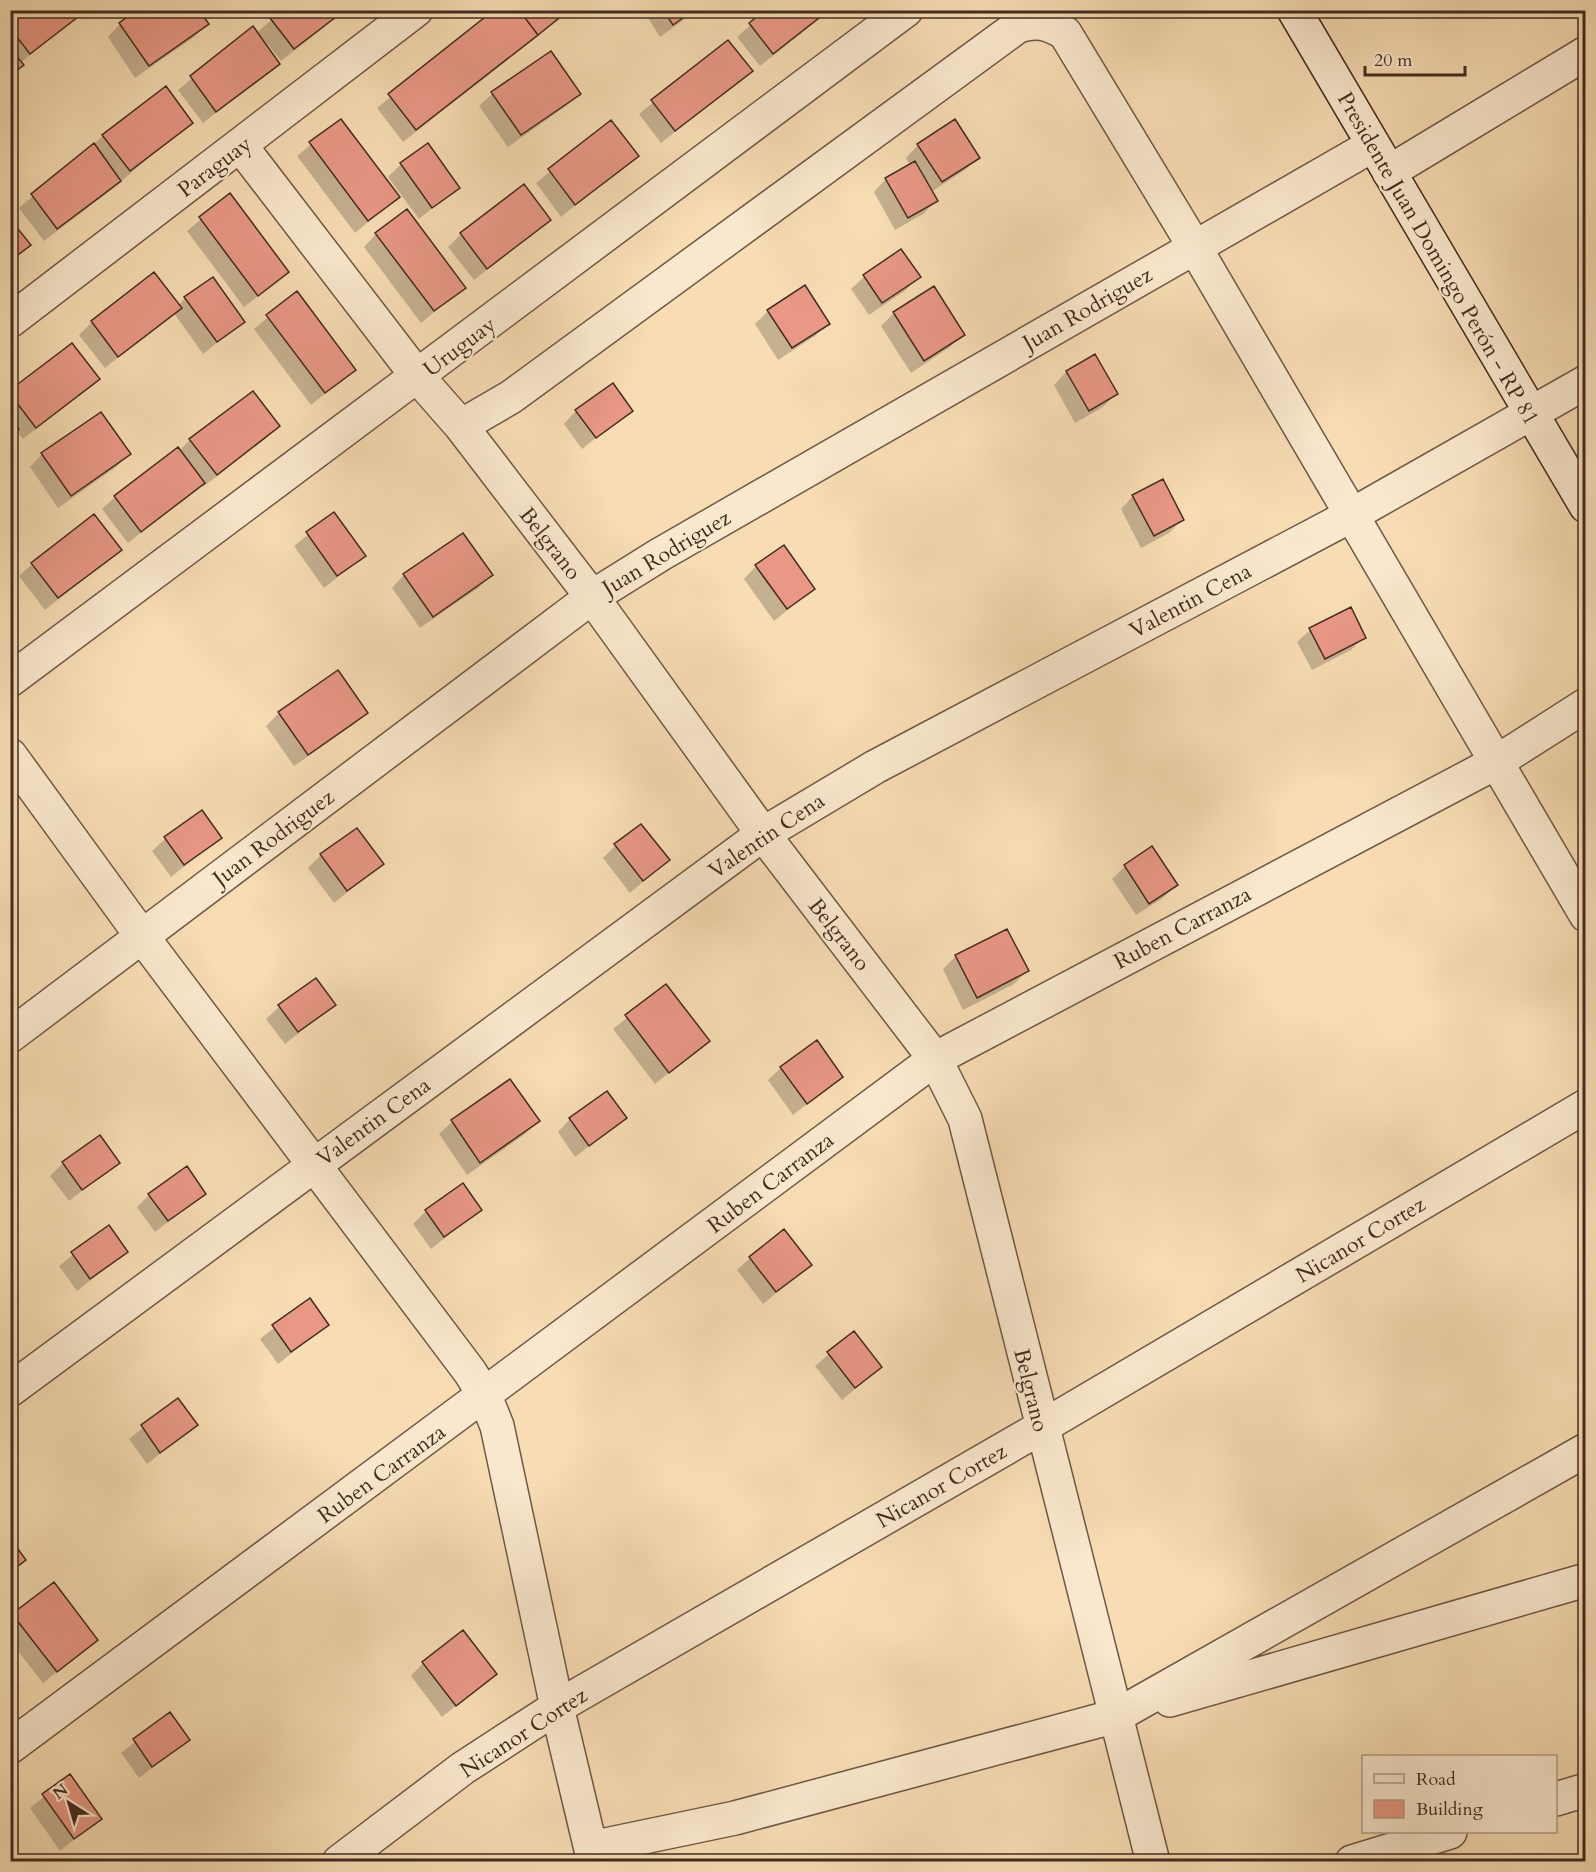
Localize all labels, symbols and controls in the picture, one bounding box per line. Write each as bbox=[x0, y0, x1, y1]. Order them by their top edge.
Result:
scale bar bbox=[1365, 39, 1466, 77]
text: 20 m bbox=[1374, 48, 1413, 73]
street label: Presidente Juan Domingo Perón - RP 81 bbox=[1330, 86, 1546, 431]
street label: Paraguay bbox=[171, 129, 258, 205]
street label: Juan Rodriguez bbox=[1015, 260, 1158, 360]
street label: Uruguay bbox=[417, 309, 502, 384]
street label: Belgrano bbox=[512, 501, 588, 586]
street label: Juan Rodriguez bbox=[594, 503, 736, 605]
street label: Valentin Cena bbox=[1124, 556, 1257, 646]
street label: Juan Rodriguez bbox=[204, 782, 341, 895]
street label: Valentin Cena bbox=[703, 786, 831, 886]
street label: Ruben Carranza bbox=[1109, 879, 1257, 977]
street label: Belgrano bbox=[801, 892, 877, 977]
street label: Valentin Cena bbox=[311, 1070, 437, 1173]
street label: Ruben Carranza bbox=[701, 1125, 840, 1240]
street label: Nicanor Cortez bbox=[1290, 1189, 1431, 1290]
street label: Belgrano bbox=[1006, 1345, 1056, 1435]
street label: Ruben Carranza bbox=[312, 1417, 452, 1530]
street label: Nicanor Cortez bbox=[871, 1436, 1013, 1535]
street label: Nicanor Cortez bbox=[454, 1680, 593, 1785]
legend bbox=[1362, 1755, 1557, 1833]
text: Road bbox=[1416, 1767, 1456, 1792]
north arrow bbox=[39, 1773, 99, 1833]
text: N bbox=[48, 1779, 73, 1805]
text: Building bbox=[1416, 1797, 1484, 1822]

